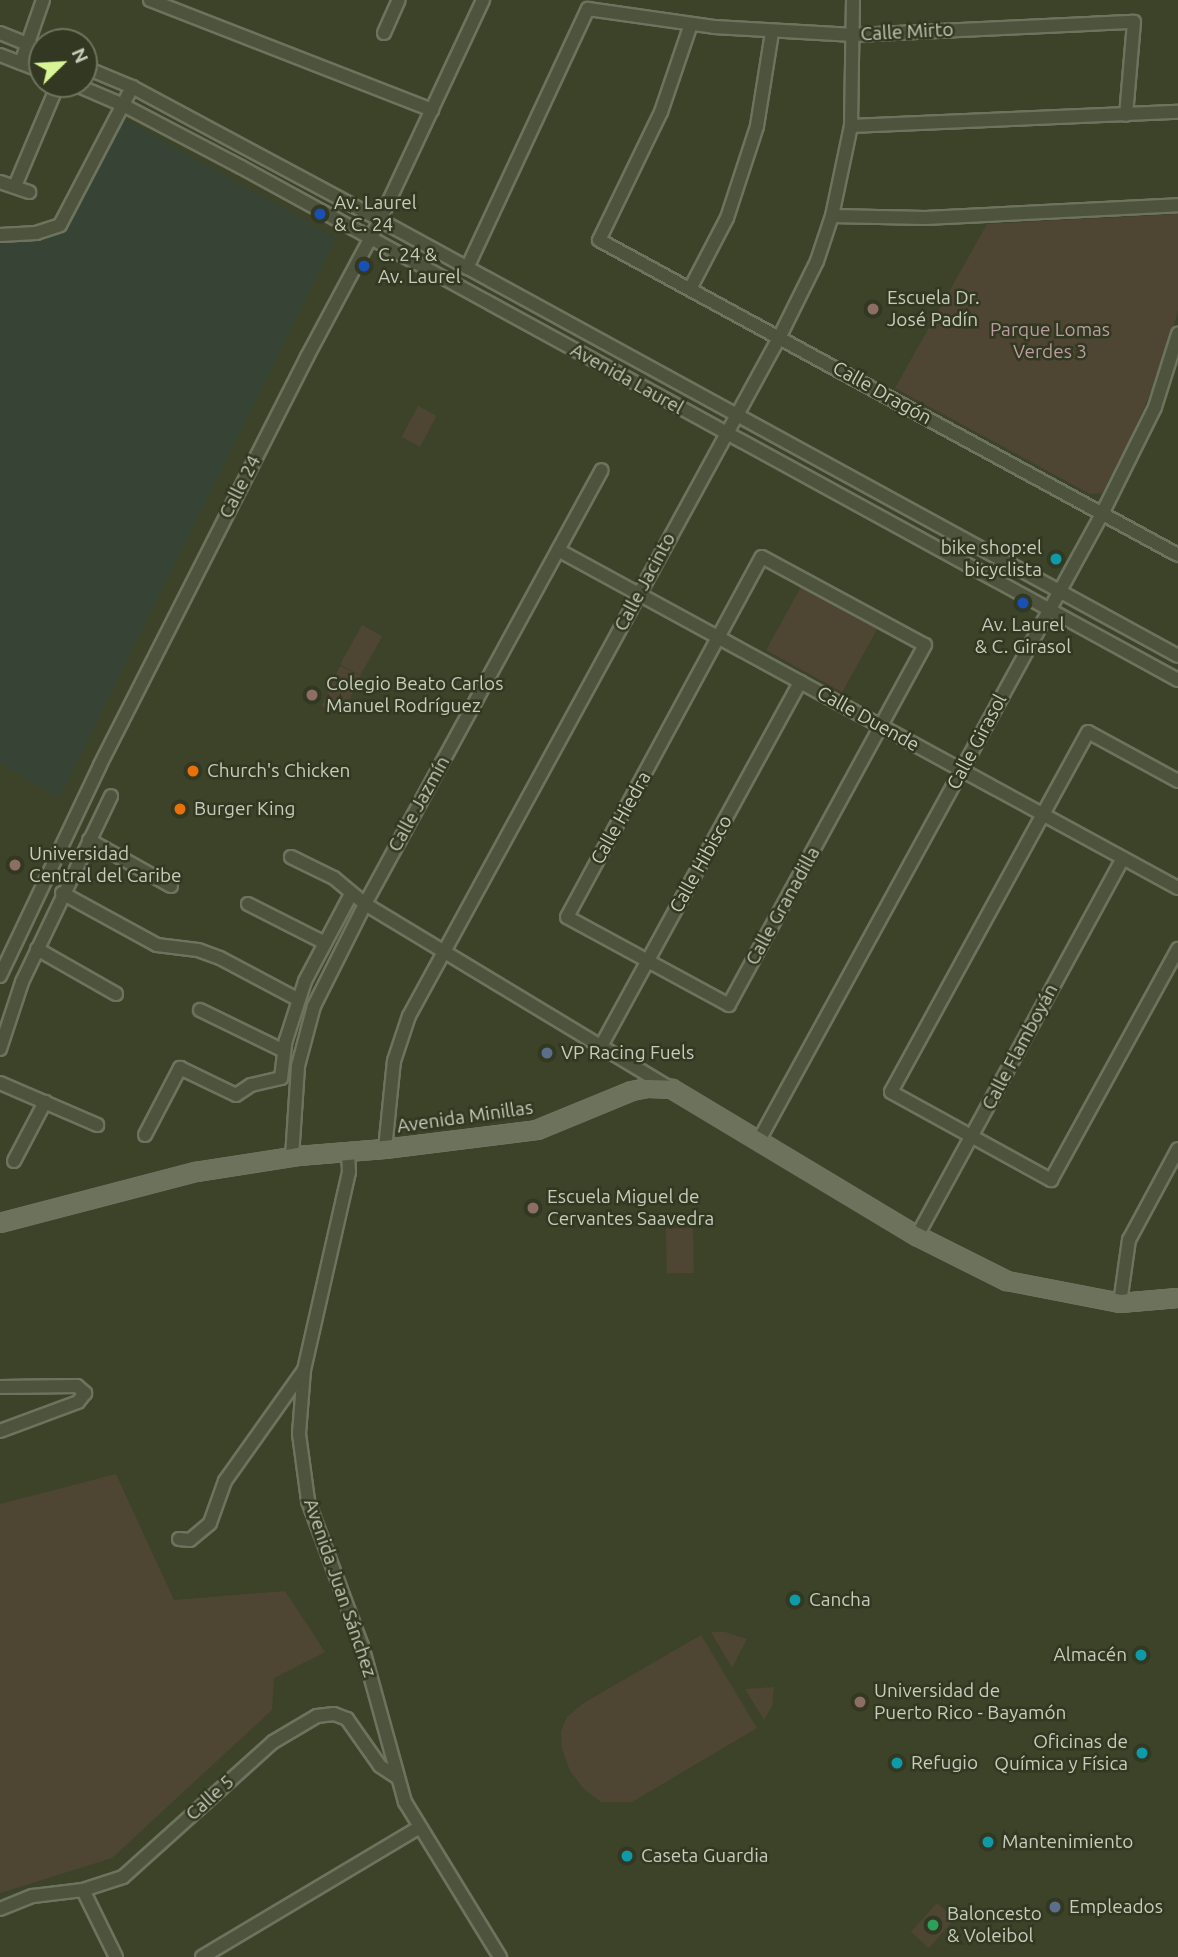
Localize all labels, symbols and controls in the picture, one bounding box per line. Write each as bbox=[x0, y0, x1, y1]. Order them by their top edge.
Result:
street label: Calle Mirto bbox=[860, 18, 954, 46]
north arrow bbox=[28, 28, 98, 98]
text: N bbox=[67, 44, 93, 66]
place label: Av. Laurel & C. 24 bbox=[334, 192, 417, 236]
marker: Av. Laurel & C. 24 bbox=[312, 206, 328, 222]
place label: C. 24 & Av. Laurel bbox=[378, 244, 461, 288]
marker: C. 24 & Av. Laurel bbox=[356, 258, 372, 274]
place label: Escuela Dr. José Padín bbox=[887, 287, 980, 331]
marker: Escuela Dr. José Padín bbox=[865, 301, 881, 317]
park label: Parque Lomas Verdes 3 bbox=[990, 319, 1110, 363]
street label: Avenida Laurel bbox=[567, 339, 687, 419]
street label: Calle Dragón bbox=[829, 356, 935, 430]
street label: Calle 24 bbox=[214, 452, 266, 522]
street label: Calle Jacinto bbox=[610, 529, 680, 635]
place label: bike shop:el bicyclista bbox=[941, 537, 1042, 581]
marker: bike shop:el bicyclista bbox=[1048, 551, 1064, 567]
marker: Av. Laurel & C. Girasol bbox=[1015, 595, 1031, 611]
place label: Av. Laurel & C. Girasol bbox=[975, 614, 1071, 658]
place label: Colegio Beato Carlos Manuel Rodríguez bbox=[326, 673, 503, 717]
street label: Calle Duende bbox=[813, 682, 923, 756]
marker: Colegio Beato Carlos Manuel Rodríguez bbox=[304, 687, 320, 703]
street label: Calle Girasol bbox=[942, 690, 1012, 794]
street label: Calle Jazmín bbox=[383, 752, 455, 856]
place label: Church's Chicken bbox=[207, 760, 350, 782]
marker: Church's Chicken bbox=[185, 763, 201, 779]
street label: Calle Hiedra bbox=[586, 768, 656, 868]
place label: Burger King bbox=[194, 798, 295, 820]
marker: Burger King bbox=[172, 801, 188, 817]
street label: Calle Hibisco bbox=[665, 811, 737, 917]
place label: Universidad Central del Caribe bbox=[29, 843, 181, 887]
street label: Calle Granadilla bbox=[741, 843, 825, 969]
marker: Universidad Central del Caribe bbox=[7, 857, 23, 873]
street label: Calle Flamboyán bbox=[977, 980, 1063, 1114]
place label: VP Racing Fuels bbox=[561, 1042, 694, 1064]
marker: VP Racing Fuels bbox=[539, 1045, 555, 1061]
street label: Avenida Minillas bbox=[396, 1096, 534, 1138]
place label: Escuela Miguel de Cervantes Saavedra bbox=[547, 1186, 714, 1230]
marker: Escuela Miguel de Cervantes Saavedra bbox=[525, 1200, 541, 1216]
street label: Avenida Juan Sánchez bbox=[299, 1496, 381, 1680]
place label: Cancha bbox=[809, 1589, 871, 1611]
marker: Cancha bbox=[787, 1592, 803, 1608]
place label: Almacén bbox=[1053, 1644, 1127, 1666]
marker: Almacén bbox=[1133, 1647, 1149, 1663]
place label: Universidad de Puerto Rico - Bayamón bbox=[874, 1680, 1066, 1724]
marker: Universidad de Puerto Rico - Bayamón bbox=[852, 1694, 868, 1710]
place label: Oficinas de Química y Física bbox=[994, 1731, 1128, 1775]
marker: Oficinas de Química y Física bbox=[1134, 1745, 1150, 1761]
place label: Refugio bbox=[911, 1752, 978, 1774]
marker: Refugio bbox=[889, 1755, 905, 1771]
street label: Calle 5 bbox=[181, 1770, 239, 1826]
place label: Mantenimiento bbox=[1002, 1831, 1133, 1853]
marker: Mantenimiento bbox=[980, 1834, 996, 1850]
place label: Caseta Guardia bbox=[641, 1845, 769, 1867]
marker: Caseta Guardia bbox=[619, 1848, 635, 1864]
place label: Empleados bbox=[1069, 1896, 1163, 1918]
marker: Empleados bbox=[1047, 1899, 1063, 1915]
place label: Baloncesto & Voleibol bbox=[947, 1903, 1042, 1947]
marker: Baloncesto & Voleibol bbox=[925, 1917, 941, 1933]

